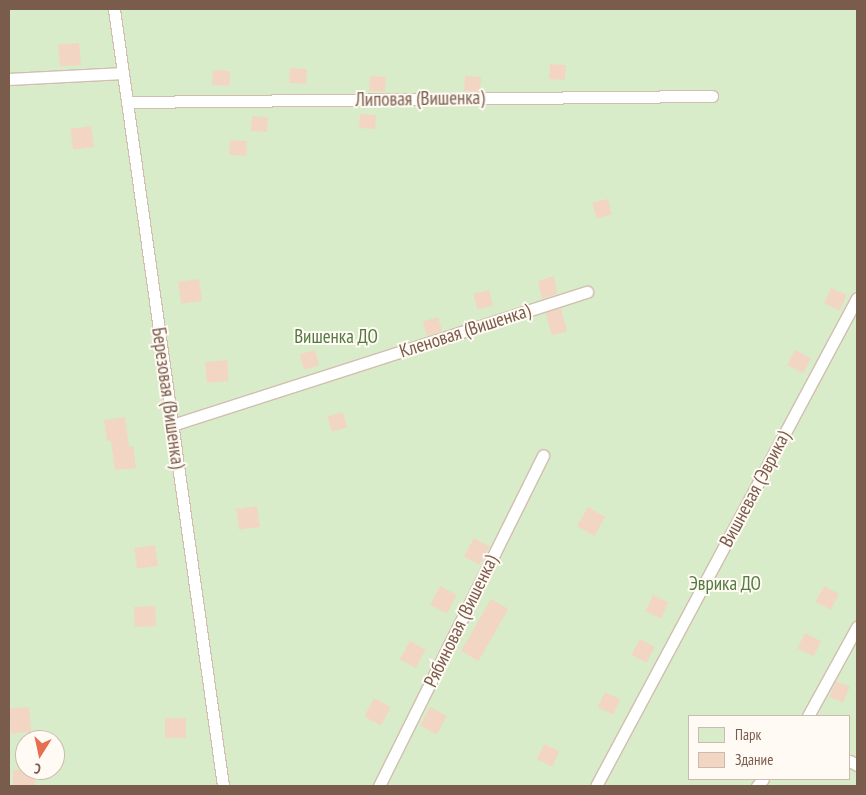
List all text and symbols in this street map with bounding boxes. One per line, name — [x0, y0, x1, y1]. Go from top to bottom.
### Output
street label: Липовая (Вишенка) — [355, 86, 485, 112]
street label: Кленовая (Вишенка) — [397, 299, 533, 363]
street label: Березовая (Вишенка) — [147, 326, 189, 470]
park label: Вишенка ДО — [294, 326, 378, 348]
street label: Вишневая (Эврика) — [715, 427, 795, 551]
street label: Рябиновая (Вишенка) — [419, 551, 503, 691]
park label: Эврика ДО — [689, 573, 761, 595]
legend — [688, 715, 851, 780]
text: Парк — [735, 725, 761, 744]
north arrow — [15, 730, 65, 780]
text: Здание — [735, 750, 773, 769]
text: С — [33, 759, 42, 778]

